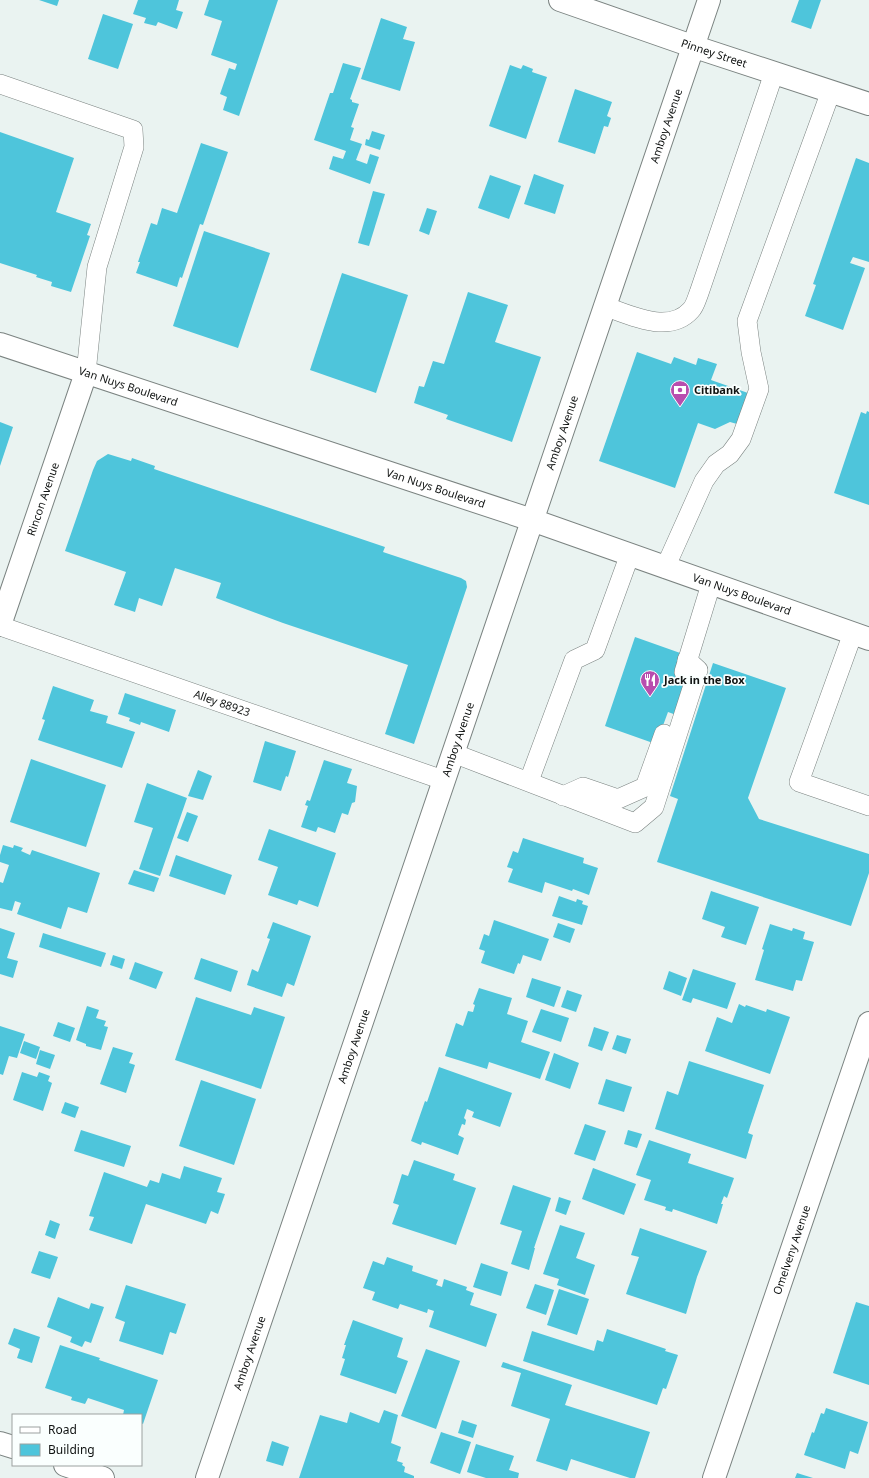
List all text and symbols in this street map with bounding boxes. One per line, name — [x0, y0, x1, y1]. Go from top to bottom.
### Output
street label: Pinney Street — [679, 35, 749, 71]
street label: Amboy Avenue — [646, 86, 685, 165]
street label: Van Nuys Boulevard — [77, 363, 180, 409]
bank icon: Citibank — [669, 379, 691, 407]
place label: Citibank — [694, 382, 740, 397]
street label: Amboy Avenue — [542, 393, 581, 472]
street label: Rincon Avenue — [23, 460, 62, 538]
street label: Van Nuys Boulevard — [384, 464, 487, 511]
street label: Van Nuys Boulevard — [691, 569, 793, 618]
restaurant icon: Jack in the Box — [639, 669, 661, 697]
place label: Jack in the Box — [663, 672, 745, 687]
street label: Alley 88923 — [192, 686, 252, 719]
street label: Amboy Avenue — [438, 700, 477, 778]
street label: Amboy Avenue — [334, 1007, 373, 1085]
street label: Omelveny Avenue — [769, 1203, 813, 1297]
street label: Amboy Avenue — [229, 1314, 269, 1392]
legend — [12, 1414, 142, 1466]
text: Road — [48, 1421, 77, 1438]
text: Building — [48, 1441, 95, 1458]

